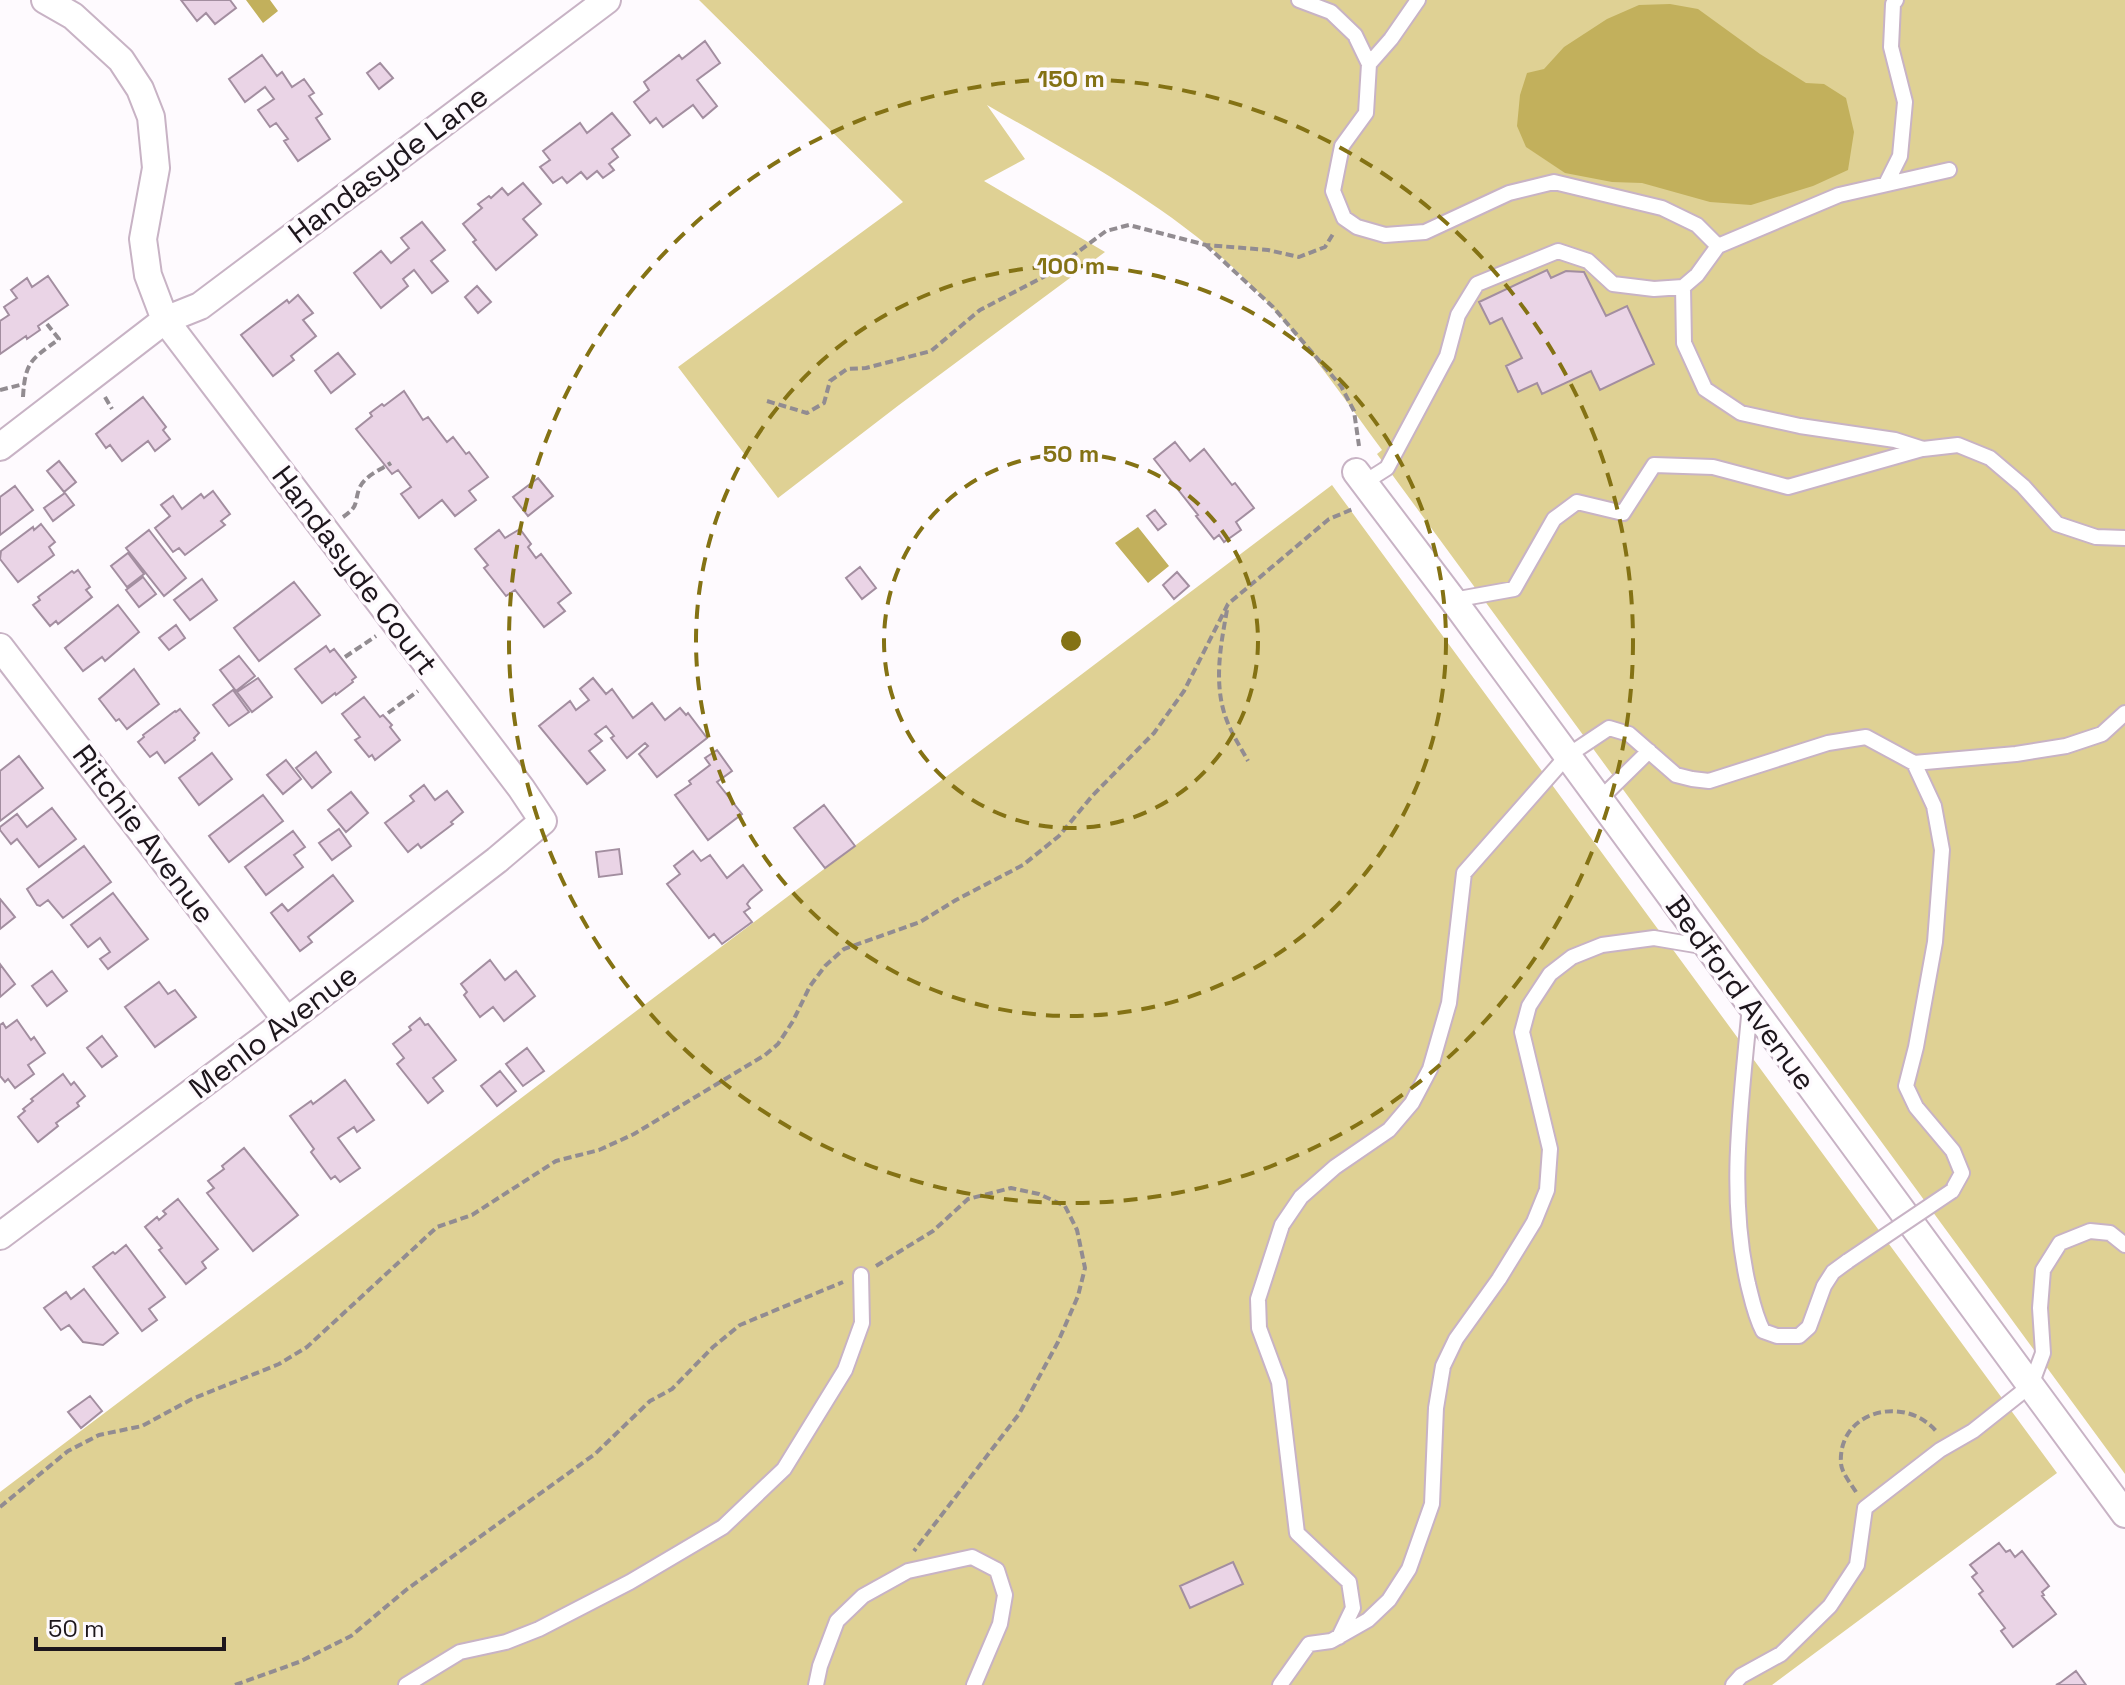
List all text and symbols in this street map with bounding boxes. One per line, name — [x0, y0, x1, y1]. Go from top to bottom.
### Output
text: 150 m — [1037, 63, 1105, 94]
street label: Handasyde Lane — [280, 76, 496, 252]
text: 100 m — [1037, 250, 1105, 281]
text: 50 m — [1043, 438, 1099, 469]
street label: Handasyde Court — [264, 458, 446, 682]
centre of rings — [1057, 627, 1085, 655]
street label: Ritchie Avenue — [64, 737, 224, 931]
street label: Bedford Avenue — [1657, 888, 1825, 1098]
street label: Menlo Avenue — [181, 955, 365, 1107]
scale bar — [36, 1601, 224, 1651]
text: 50 m — [48, 1613, 105, 1644]

